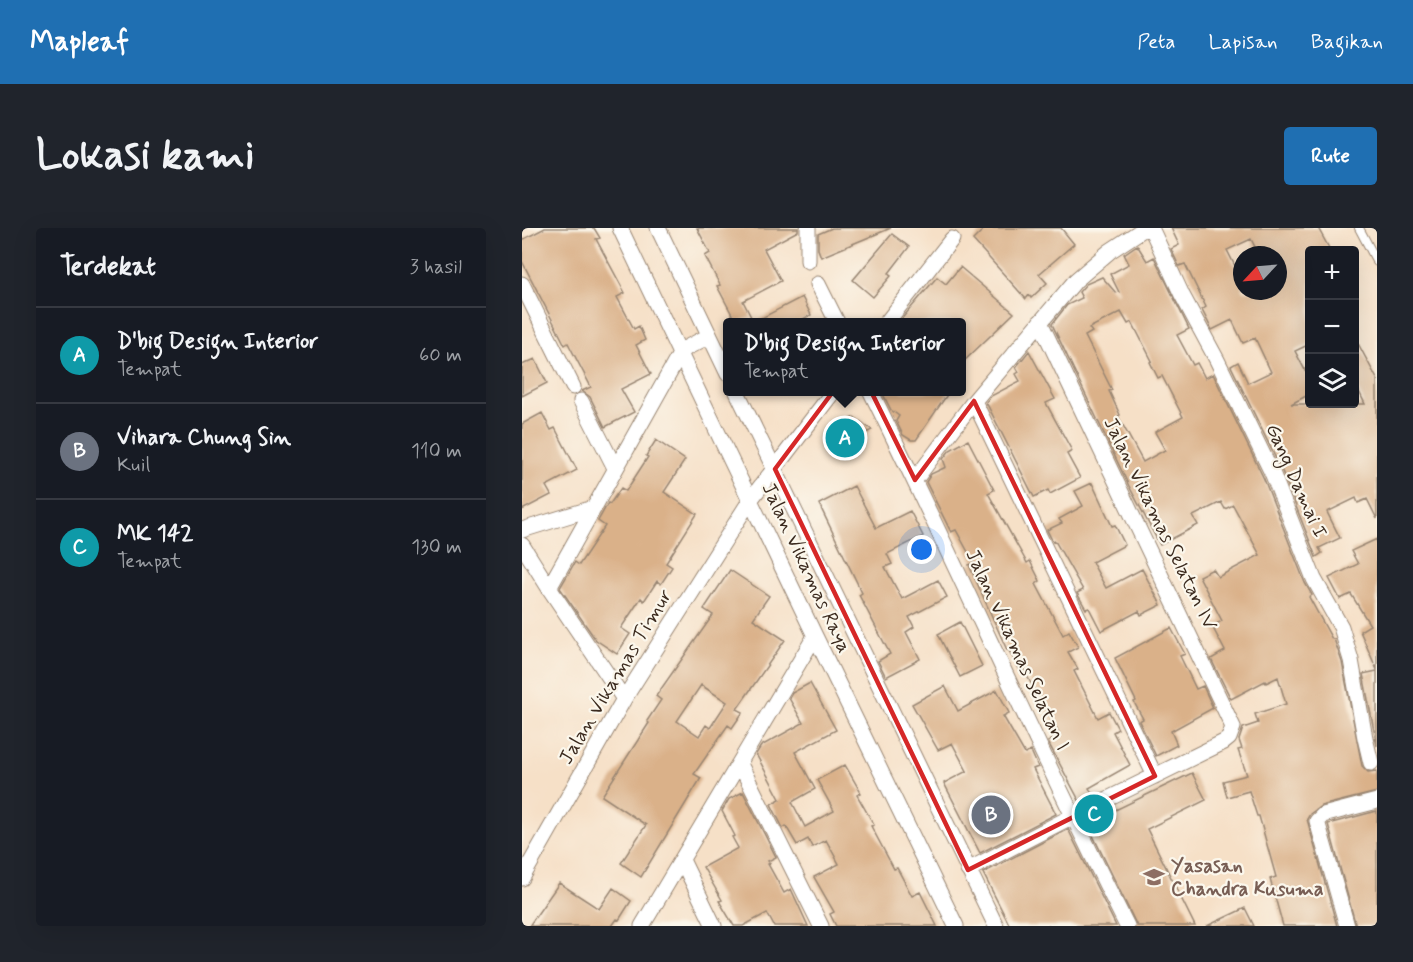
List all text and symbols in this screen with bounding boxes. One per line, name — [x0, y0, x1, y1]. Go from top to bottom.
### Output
text: Mapleaf — [30, 24, 129, 61]
text: Peta — [1137, 28, 1176, 56]
text: Lapisan — [1209, 28, 1278, 56]
text: Bagikan — [1311, 28, 1383, 56]
button: Rute — [1284, 127, 1377, 185]
text: Lokasi kami — [36, 129, 255, 184]
north arrow — [1233, 246, 1287, 300]
map controls — [1305, 246, 1359, 408]
button: + — [1305, 246, 1359, 300]
text: Terdekat — [60, 250, 156, 284]
text: 3 hasil — [410, 254, 462, 281]
button: − — [1305, 300, 1359, 354]
popup — [723, 318, 966, 396]
text: D'big Design Interior — [117, 328, 319, 356]
text: D'big Design Interior — [744, 330, 945, 358]
text: A — [73, 342, 86, 369]
text: 60 m — [419, 342, 462, 369]
button: layers — [1305, 354, 1359, 408]
text: Tempat — [117, 356, 182, 383]
text: Tempat — [744, 358, 808, 385]
street label: Jalan Vikamas Selatan IV — [1097, 413, 1223, 635]
pin: A — [826, 416, 864, 460]
street label: Gang Damai I — [1258, 420, 1333, 543]
text: Vihara Chung Sin — [117, 424, 291, 452]
text: B — [73, 438, 86, 465]
text: 110 m — [411, 438, 462, 465]
text: Kuil — [117, 452, 150, 479]
street label: Jalan Vikamas Raya — [755, 478, 857, 658]
text: MK 142 — [117, 520, 193, 548]
text: C — [72, 534, 87, 561]
text: 130 m — [411, 534, 462, 561]
your location — [907, 535, 936, 564]
street label: Jalan Vikamas Selatan I — [958, 545, 1076, 755]
text: Tempat — [117, 548, 182, 575]
street label: Jalan Vikamas Timur — [553, 584, 679, 770]
pin: B — [972, 792, 1010, 838]
pin: C — [1074, 792, 1114, 836]
place label: Yasasan Chandra Kusuma — [1171, 853, 1324, 903]
school or university icon: Yasasan Chandra Kusuma — [1142, 865, 1166, 889]

